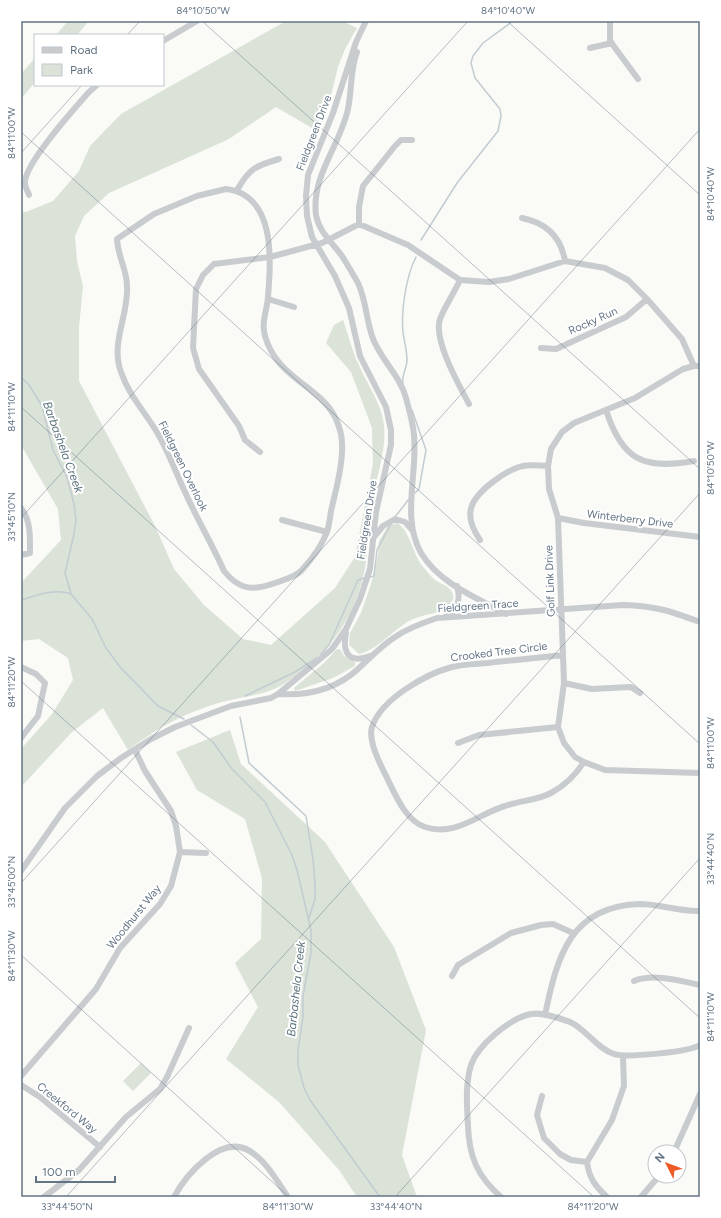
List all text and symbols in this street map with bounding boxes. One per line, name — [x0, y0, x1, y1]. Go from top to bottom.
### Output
text: 84°10'50"W — [176, 4, 230, 17]
text: 84°10'40"W — [481, 4, 535, 17]
legend — [34, 34, 164, 86]
text: Road — [70, 43, 98, 57]
text: Park — [70, 63, 93, 77]
street label: Fieldgreen Drive — [294, 93, 334, 173]
text: 84°11'00"W — [5, 107, 18, 159]
text: 84°10'40"W — [704, 167, 717, 221]
street label: Rocky Run — [567, 304, 619, 338]
text: 84°11'10"W — [5, 382, 18, 432]
water label: Barbashela Creek — [40, 400, 86, 496]
street label: Fieldgreen Overlook — [155, 419, 211, 514]
text: 84°10'50"W — [704, 441, 717, 495]
street label: Fieldgreen Drive — [354, 480, 380, 560]
text: 33°45'10"N — [5, 492, 18, 542]
street label: Winterberry Drive — [586, 507, 674, 531]
street label: Golf Link Drive — [542, 545, 558, 617]
street label: Fieldgreen Trace — [437, 597, 519, 615]
street label: Crooked Tree Circle — [450, 640, 548, 664]
text: 84°11'20"W — [5, 656, 18, 708]
text: 84°11'00"W — [704, 717, 717, 769]
text: 33°44'40"N — [704, 833, 717, 885]
text: 33°45'00"N — [5, 856, 18, 908]
street label: Woodhurst Way — [104, 882, 164, 952]
text: 84°11'30"W — [5, 930, 18, 981]
water label: Barbashela Creek — [284, 939, 308, 1037]
text: 84°11'10"W — [704, 992, 717, 1042]
street label: Creekford Way — [34, 1080, 100, 1136]
north arrow — [647, 1144, 687, 1184]
text: N — [652, 1150, 668, 1165]
scale bar — [36, 1158, 115, 1184]
text: 100 m — [42, 1165, 76, 1179]
text: 33°44'50"N — [41, 1200, 93, 1213]
text: 84°11'30"W — [263, 1200, 314, 1213]
text: 33°44'40"N — [370, 1200, 422, 1213]
text: 84°11'20"W — [567, 1200, 619, 1213]

